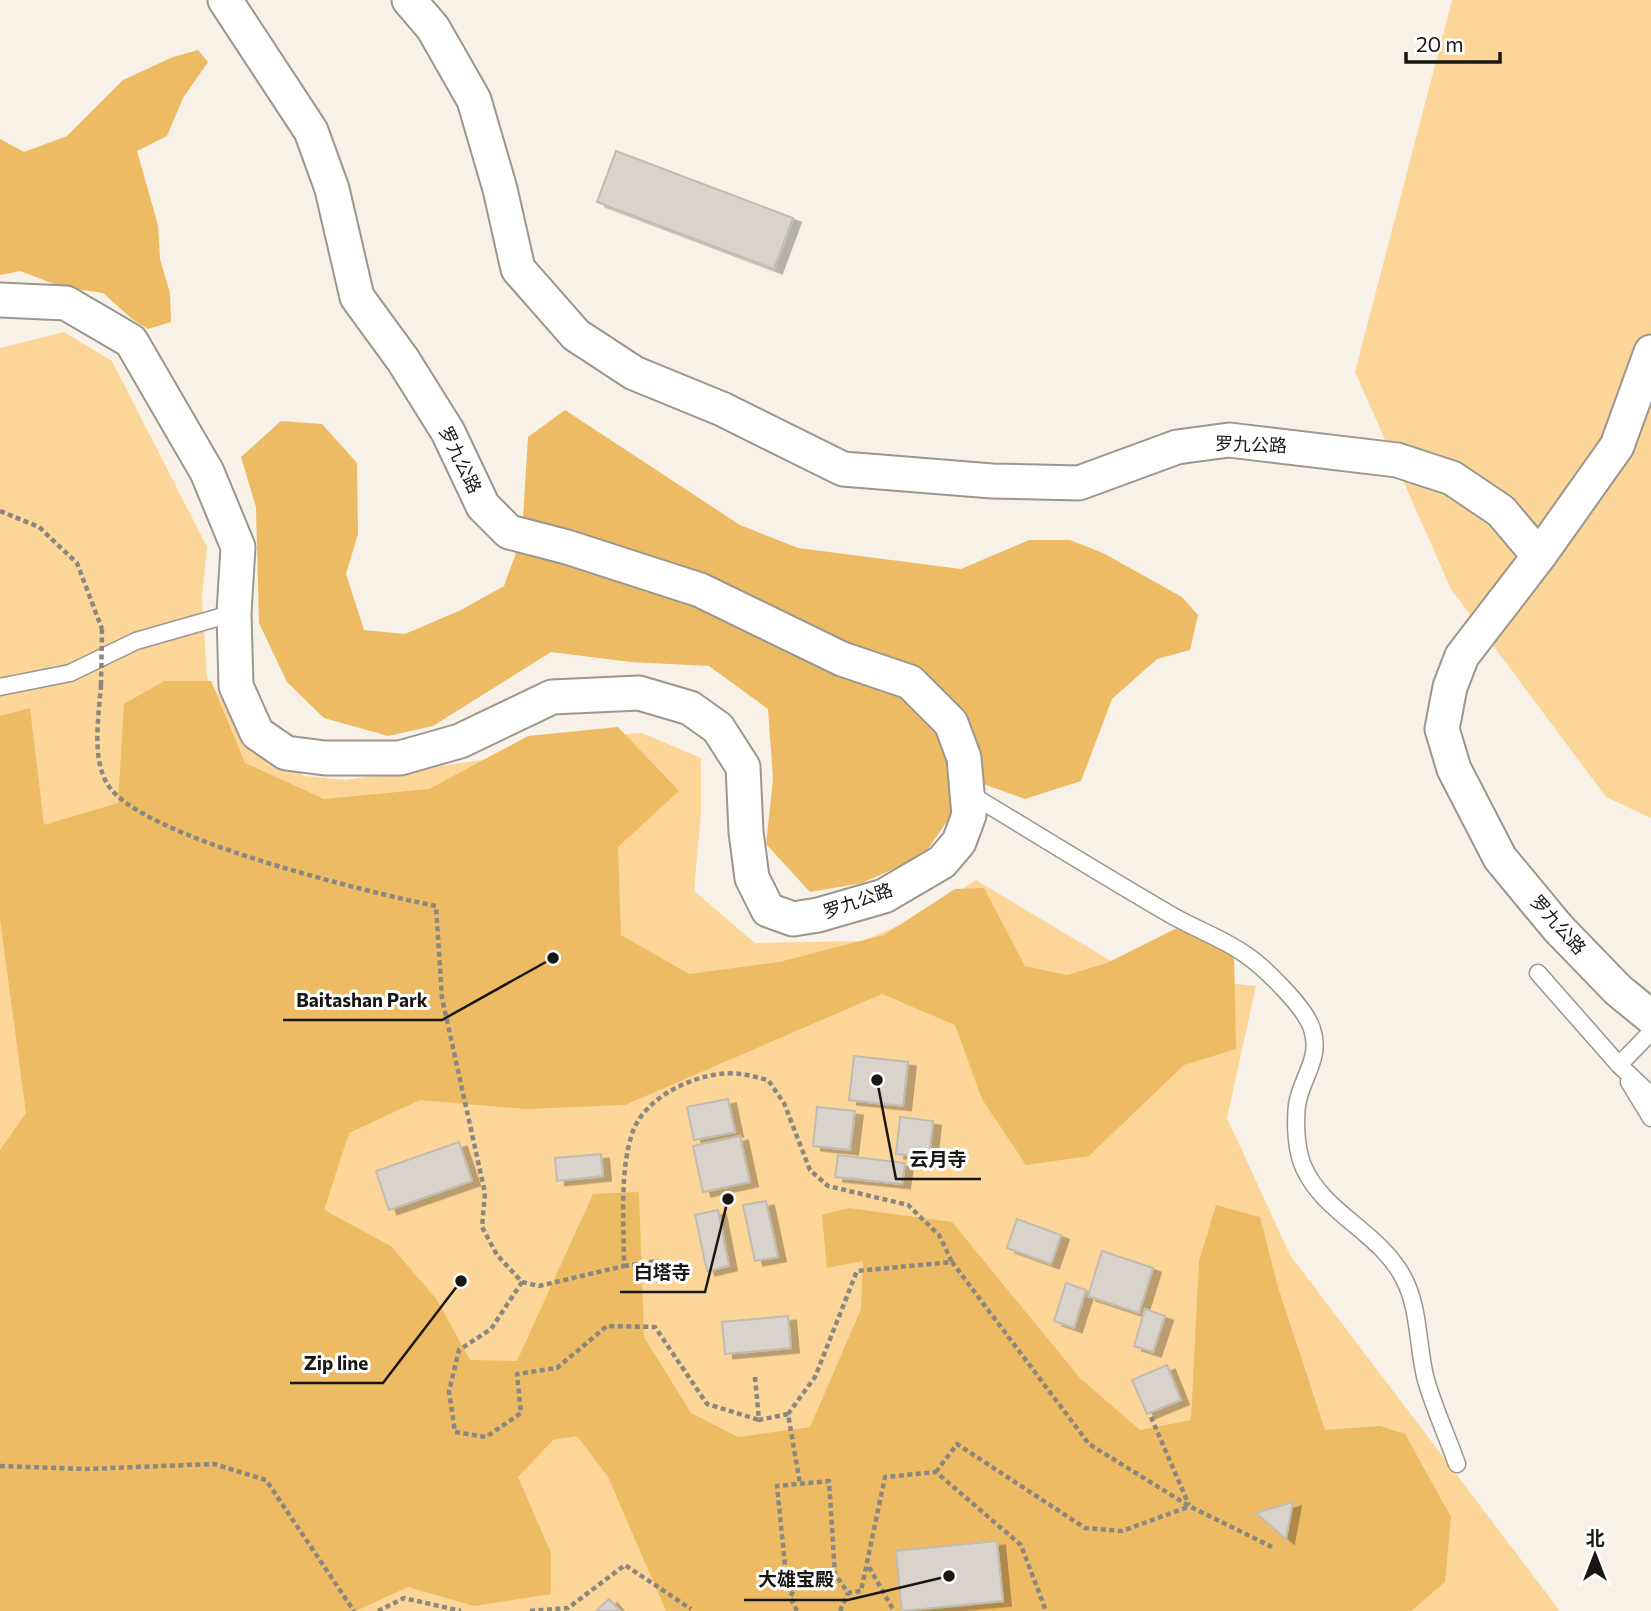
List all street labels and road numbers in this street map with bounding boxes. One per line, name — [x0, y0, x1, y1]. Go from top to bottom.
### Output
street label: 罗九公路 — [435, 422, 487, 497]
street label: 罗九公路 — [1215, 432, 1287, 456]
street label: 罗九公路 — [820, 878, 895, 922]
street label: 罗九公路 — [1526, 890, 1591, 958]

